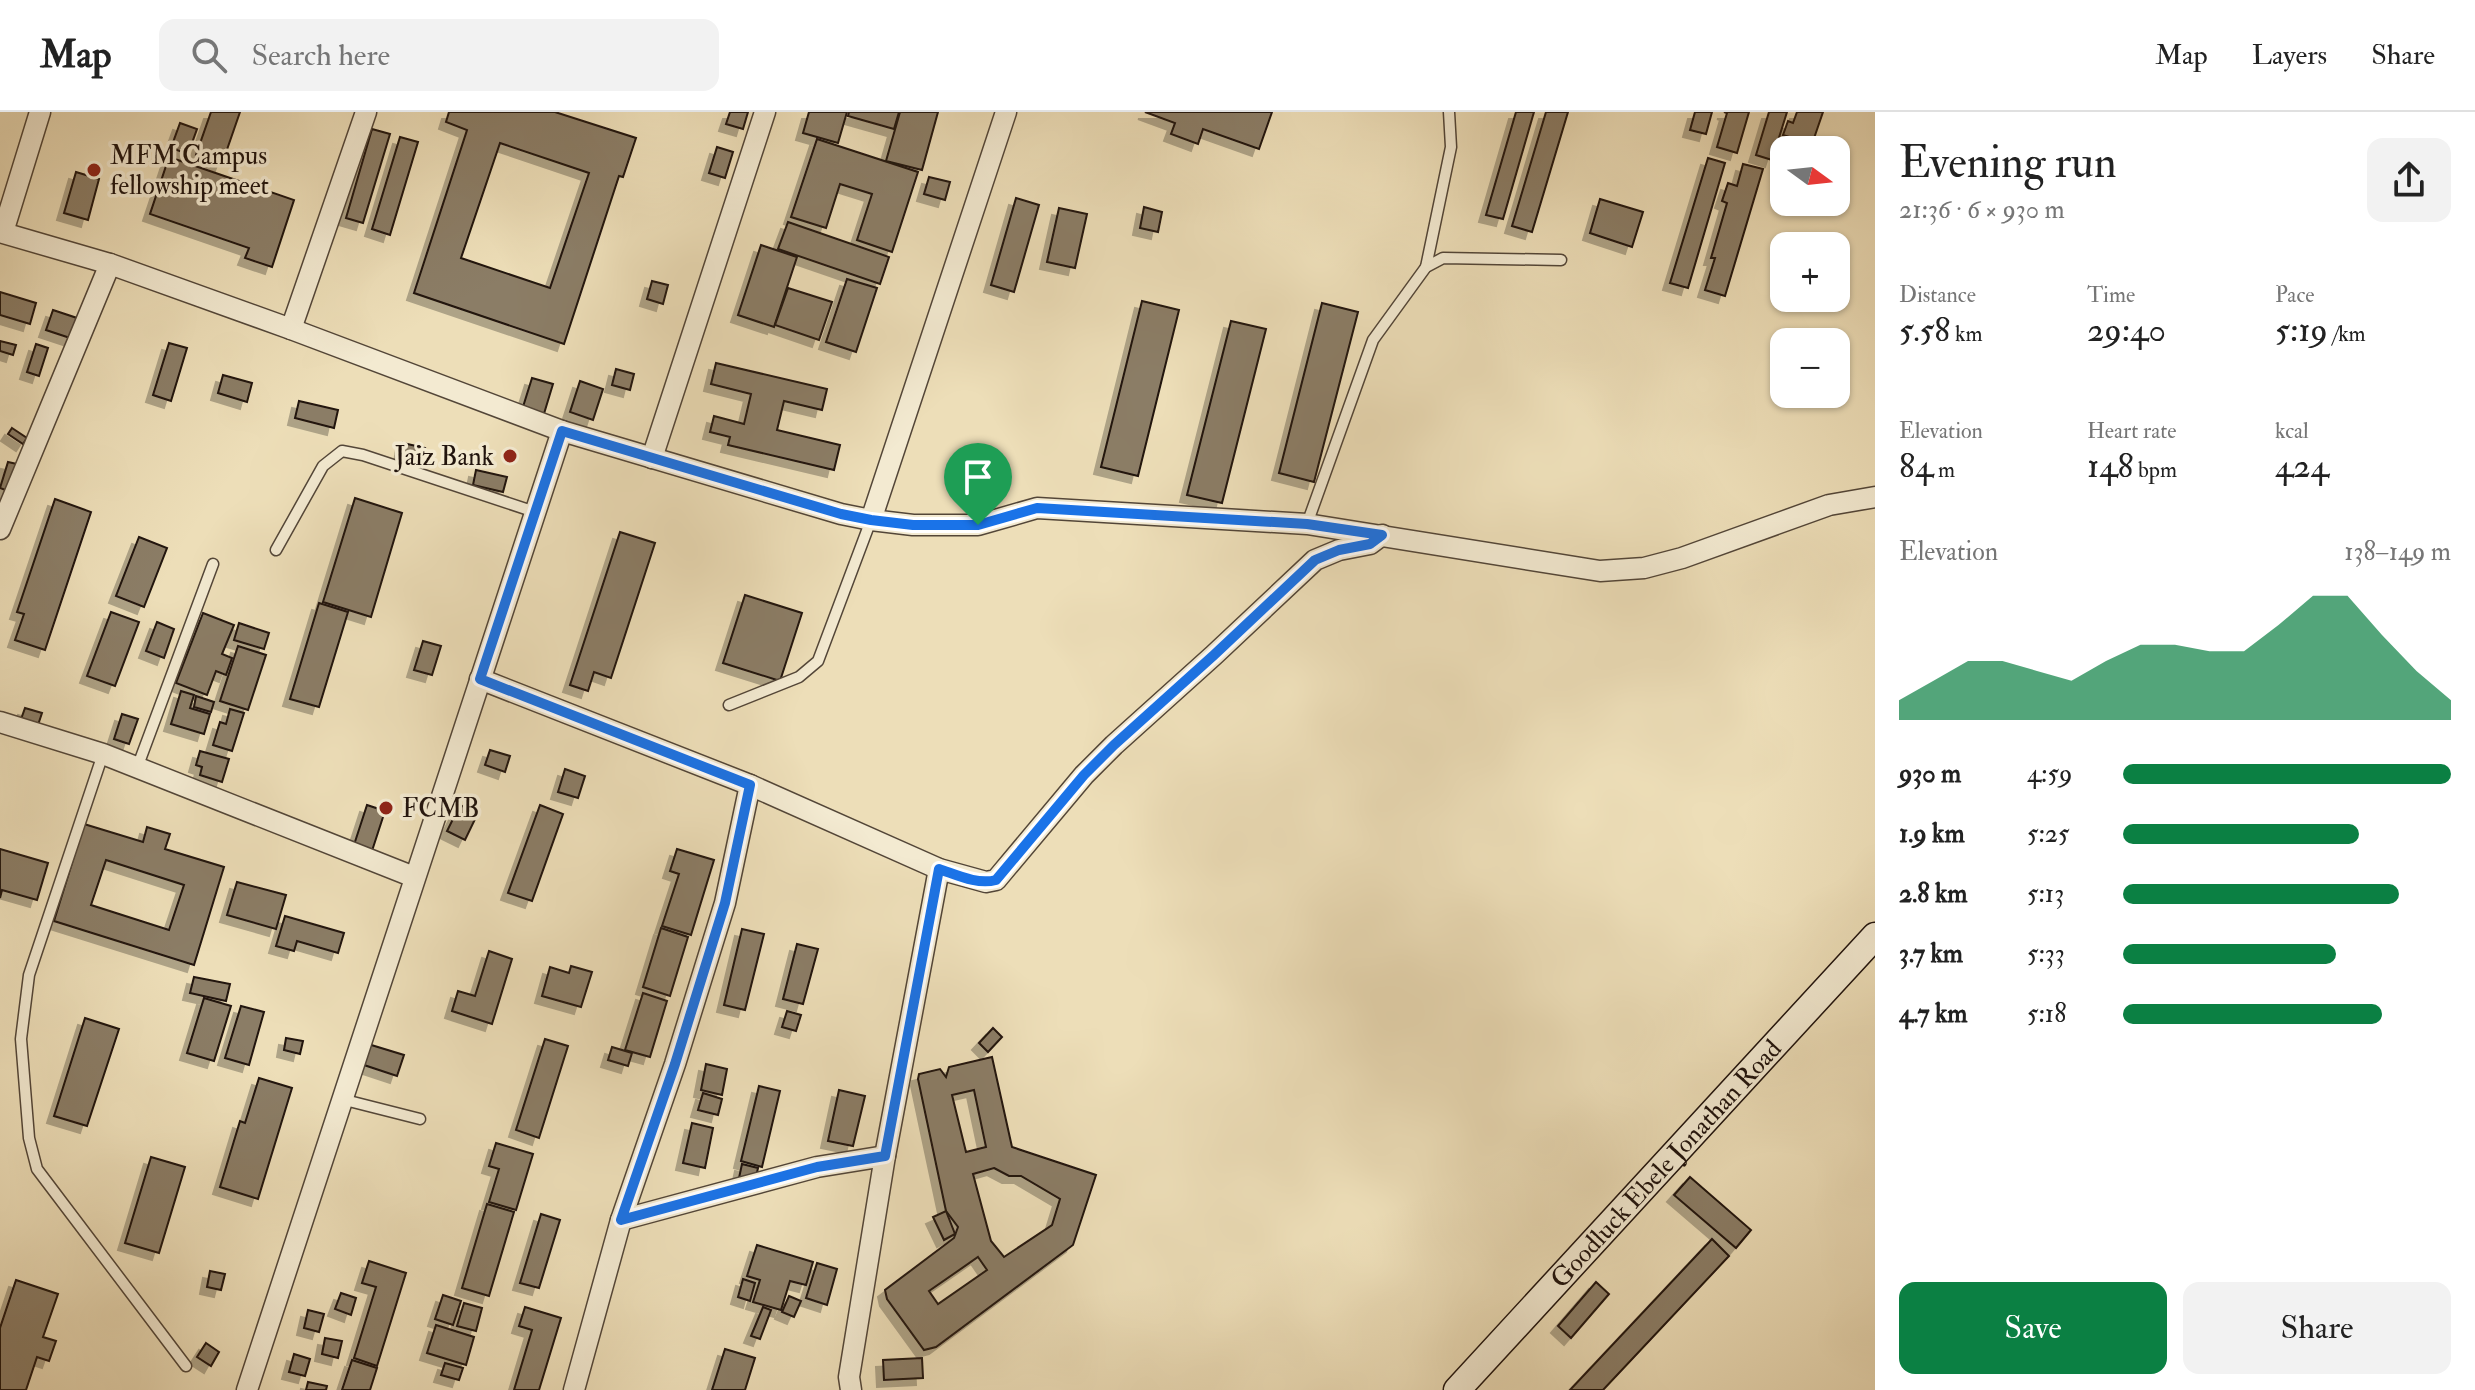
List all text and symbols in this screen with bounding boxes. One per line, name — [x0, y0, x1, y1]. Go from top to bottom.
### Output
search box — [159, 19, 719, 91]
text: Map — [40, 31, 111, 79]
icon: search — [187, 33, 231, 77]
text: Search here — [251, 37, 390, 74]
text: Map — [2155, 38, 2208, 73]
text: Layers — [2252, 38, 2327, 73]
text: Share — [2371, 38, 2435, 73]
north arrow — [1770, 136, 1850, 216]
map controls — [1770, 136, 1850, 408]
text: Evening run — [1899, 136, 2117, 191]
button: share — [2367, 138, 2451, 222]
place label: MFM Campus fellowship meet — [110, 140, 269, 203]
marker: MFM Campus fellowship meet — [85, 161, 103, 179]
text: 21:36 · 6 × 930 m — [1899, 194, 2065, 226]
button: + — [1770, 232, 1850, 312]
text: Distance — [1899, 281, 1976, 309]
text: Time — [2087, 281, 2135, 309]
text: Pace — [2275, 281, 2314, 309]
text: 5.58 — [1899, 309, 1950, 352]
text: 29:40 — [2087, 309, 2166, 352]
text: 5:19 — [2275, 309, 2328, 352]
text: km — [1950, 320, 1983, 348]
text: /km — [2328, 320, 2366, 348]
button: − — [1770, 328, 1850, 408]
text: Elevation — [1899, 417, 1983, 445]
text: Heart rate — [2087, 417, 2177, 445]
text: kcal — [2275, 417, 2309, 445]
place label: Jaiz Bank — [394, 441, 495, 473]
pin — [944, 443, 1012, 525]
text: 84 — [1899, 445, 1933, 488]
text: 148 — [2087, 445, 2133, 488]
text: 424 — [2275, 445, 2329, 488]
marker: Jaiz Bank — [501, 447, 519, 465]
icon: arrive — [956, 455, 1000, 499]
text: m — [1933, 456, 1955, 484]
text: bpm — [2133, 456, 2177, 484]
text: Elevation — [1899, 536, 1998, 568]
text: 138–149 m — [2344, 536, 2451, 568]
text: 930 m — [1899, 758, 1961, 790]
text: 4:59 — [2027, 758, 2072, 790]
place label: FCMB — [402, 793, 480, 825]
marker: FCMB — [377, 799, 395, 817]
text: 1.9 km — [1899, 818, 1965, 850]
text: 5:25 — [2027, 818, 2069, 850]
text: 2.8 km — [1899, 878, 1967, 910]
text: 5:13 — [2027, 878, 2064, 910]
text: 3.7 km — [1899, 938, 1963, 970]
text: 5:33 — [2027, 938, 2065, 970]
text: 4.7 km — [1899, 998, 1968, 1030]
text: 5:18 — [2027, 998, 2066, 1030]
street label: Goodluck Ebele Jonathan Road — [1544, 1033, 1789, 1295]
button: Save — [1899, 1282, 2167, 1374]
button: Share — [2183, 1282, 2451, 1374]

